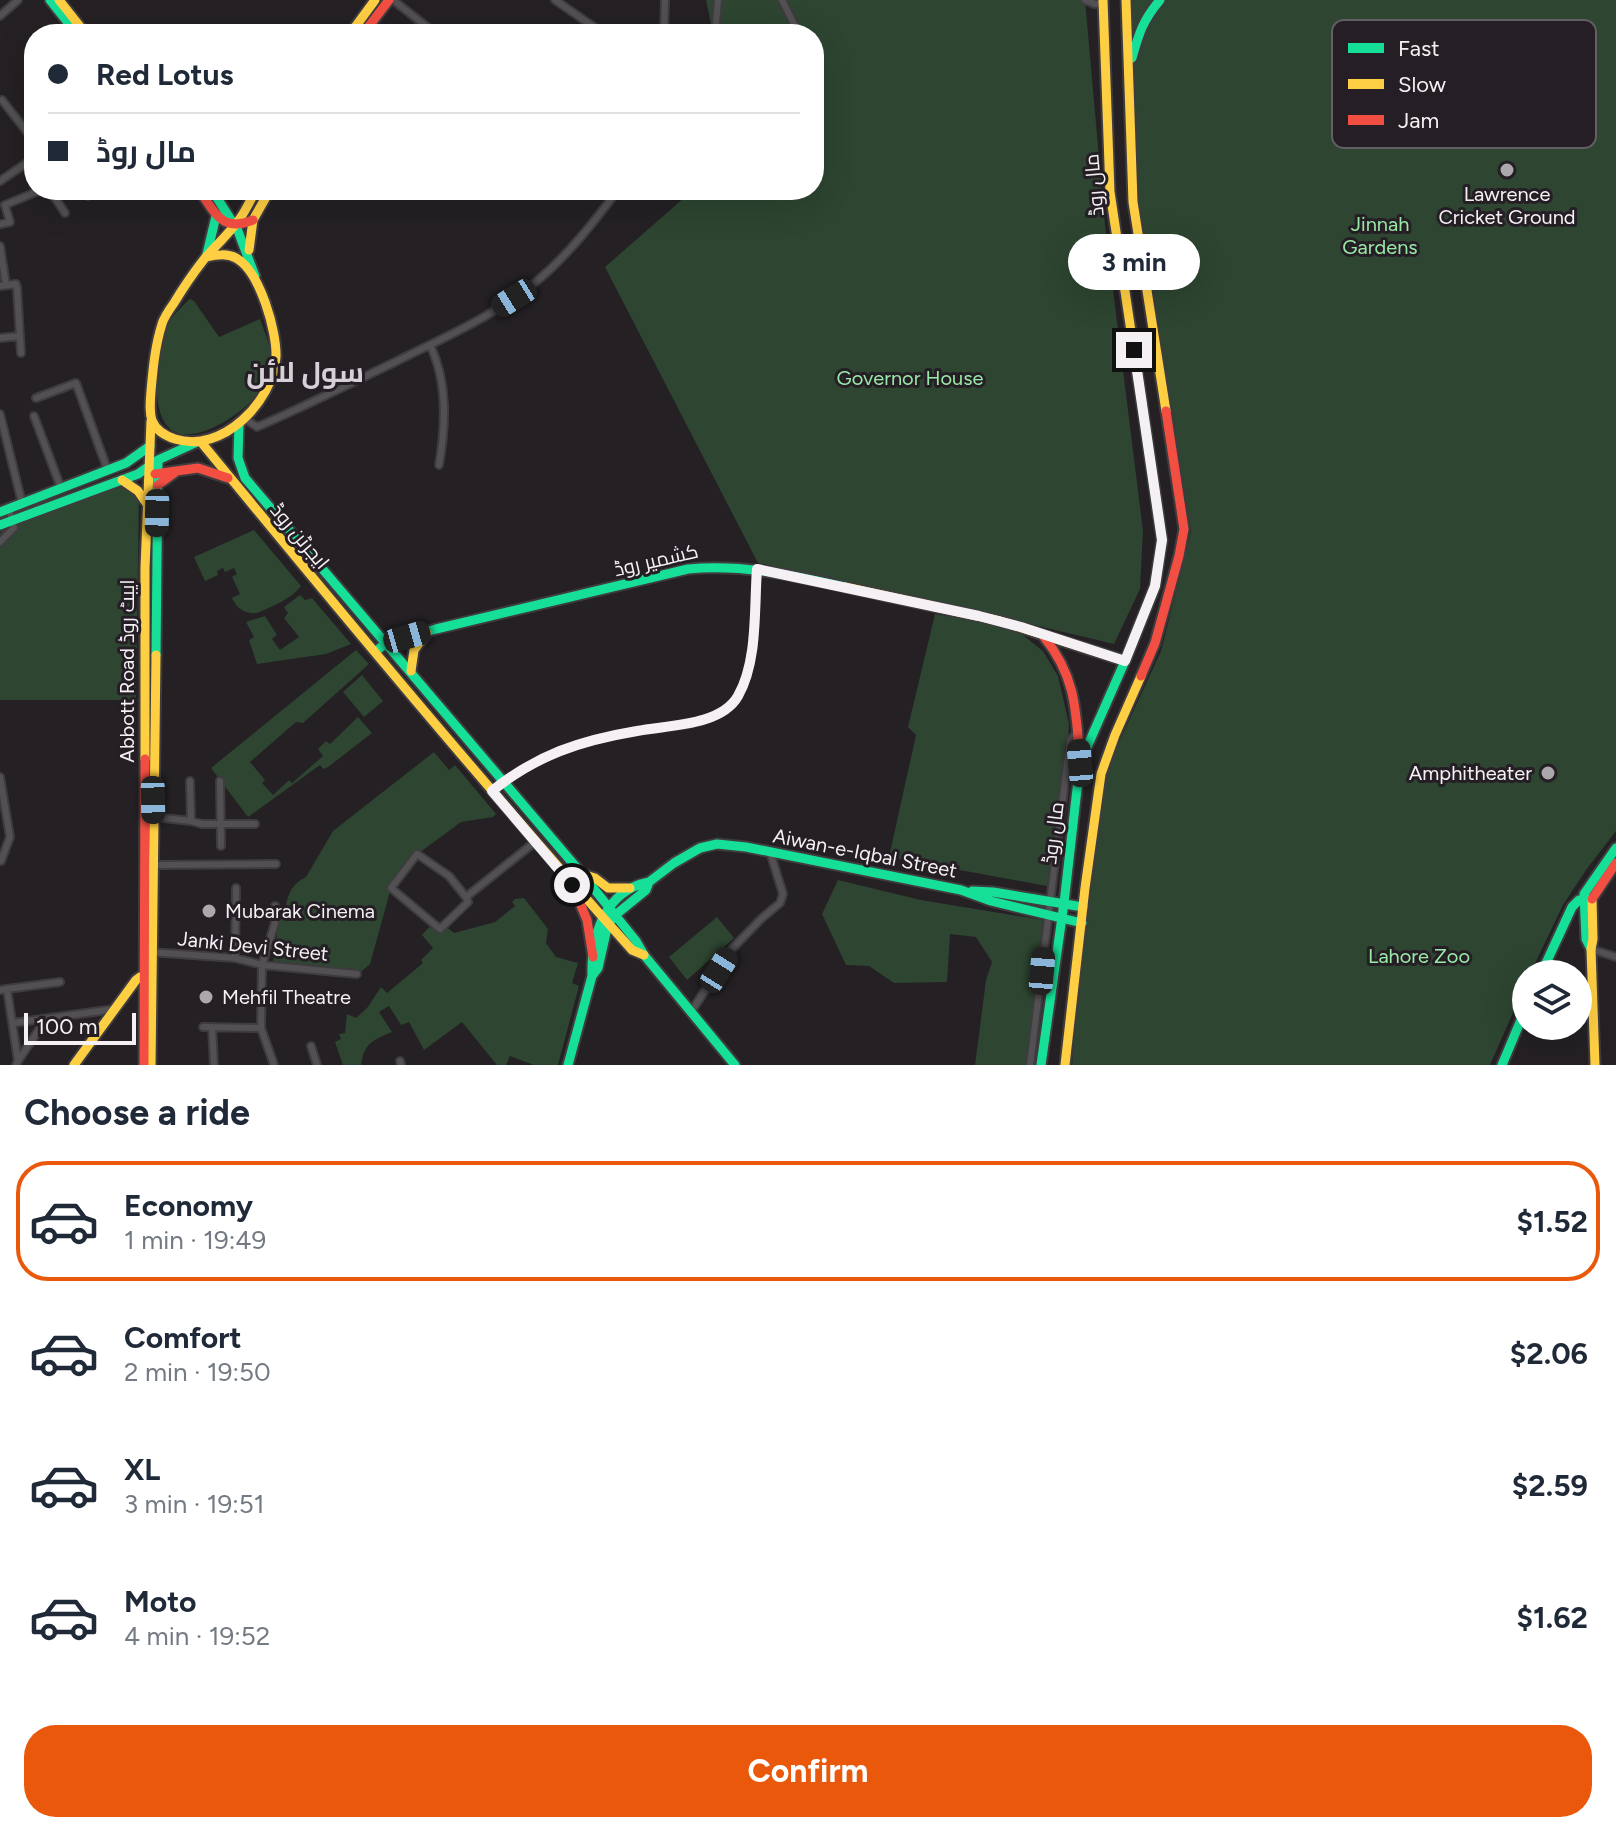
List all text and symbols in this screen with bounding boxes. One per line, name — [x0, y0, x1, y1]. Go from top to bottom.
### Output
legend — [1332, 20, 1596, 148]
text: Fast — [1398, 35, 1440, 62]
text: Red Lotus — [96, 56, 234, 93]
text: Slow — [1398, 71, 1447, 98]
text: Jam — [1398, 107, 1439, 134]
text: مال روڈ — [96, 133, 196, 170]
street label: مال روڈ — [1079, 153, 1110, 217]
marker: Lawrence Cricket Ground — [1498, 161, 1516, 179]
place label: Lawrence Cricket Ground — [1438, 182, 1576, 229]
park label: Jinnah Gardens — [1342, 212, 1418, 259]
callout: 3 min — [1068, 234, 1200, 290]
text: 3 min — [1102, 246, 1166, 278]
car — [487, 275, 541, 321]
route end — [1116, 332, 1152, 368]
district label: سول لائن — [246, 355, 364, 389]
park label: Governor House — [837, 366, 984, 390]
car — [145, 489, 169, 537]
street label: ایجرٹن روڈ — [265, 498, 335, 575]
street label: کشمیر روڈ — [611, 539, 701, 581]
street label: Abbott Road ایبٹ روڈ — [115, 579, 139, 763]
car — [381, 619, 433, 655]
car — [1066, 738, 1094, 788]
place label: Amphitheater — [1409, 761, 1532, 785]
marker: Amphitheater — [1539, 764, 1557, 782]
car — [141, 776, 165, 824]
street label: مال روڈ — [1037, 800, 1070, 866]
street label: Aiwan-e-Iqbal Street — [771, 823, 959, 883]
route start — [554, 867, 590, 903]
place label: Mubarak Cinema — [225, 899, 375, 923]
marker: Mubarak Cinema — [200, 902, 218, 920]
street label: Janki Devi Street — [176, 926, 330, 966]
car — [696, 943, 742, 997]
park label: Lahore Zoo — [1368, 944, 1470, 968]
car — [1028, 946, 1056, 996]
map controls — [1512, 960, 1592, 1040]
button: layers — [1512, 960, 1592, 1040]
place label: Mehfil Theatre — [222, 985, 351, 1009]
marker: Mehfil Theatre — [197, 988, 215, 1006]
scale bar — [24, 1009, 136, 1045]
text: 100 m — [36, 1013, 97, 1040]
text: Choose a ride — [24, 1091, 250, 1134]
icon: car — [28, 1185, 100, 1257]
text: Economy — [124, 1187, 253, 1224]
text: $1.52 — [1516, 1203, 1588, 1240]
text: 1 min · 19:49 — [124, 1224, 266, 1256]
icon: car — [28, 1317, 100, 1389]
text: Comfort — [124, 1319, 242, 1356]
text: $2.06 — [1510, 1335, 1588, 1372]
text: 2 min · 19:50 — [124, 1356, 271, 1388]
icon: car — [28, 1449, 100, 1521]
text: XL — [124, 1451, 160, 1488]
text: $2.59 — [1512, 1467, 1588, 1504]
text: 3 min · 19:51 — [124, 1488, 264, 1520]
icon: car — [28, 1581, 100, 1653]
text: Moto — [124, 1583, 196, 1620]
text: $1.62 — [1517, 1599, 1588, 1636]
text: 4 min · 19:52 — [124, 1620, 270, 1652]
button: Confirm — [24, 1725, 1592, 1817]

